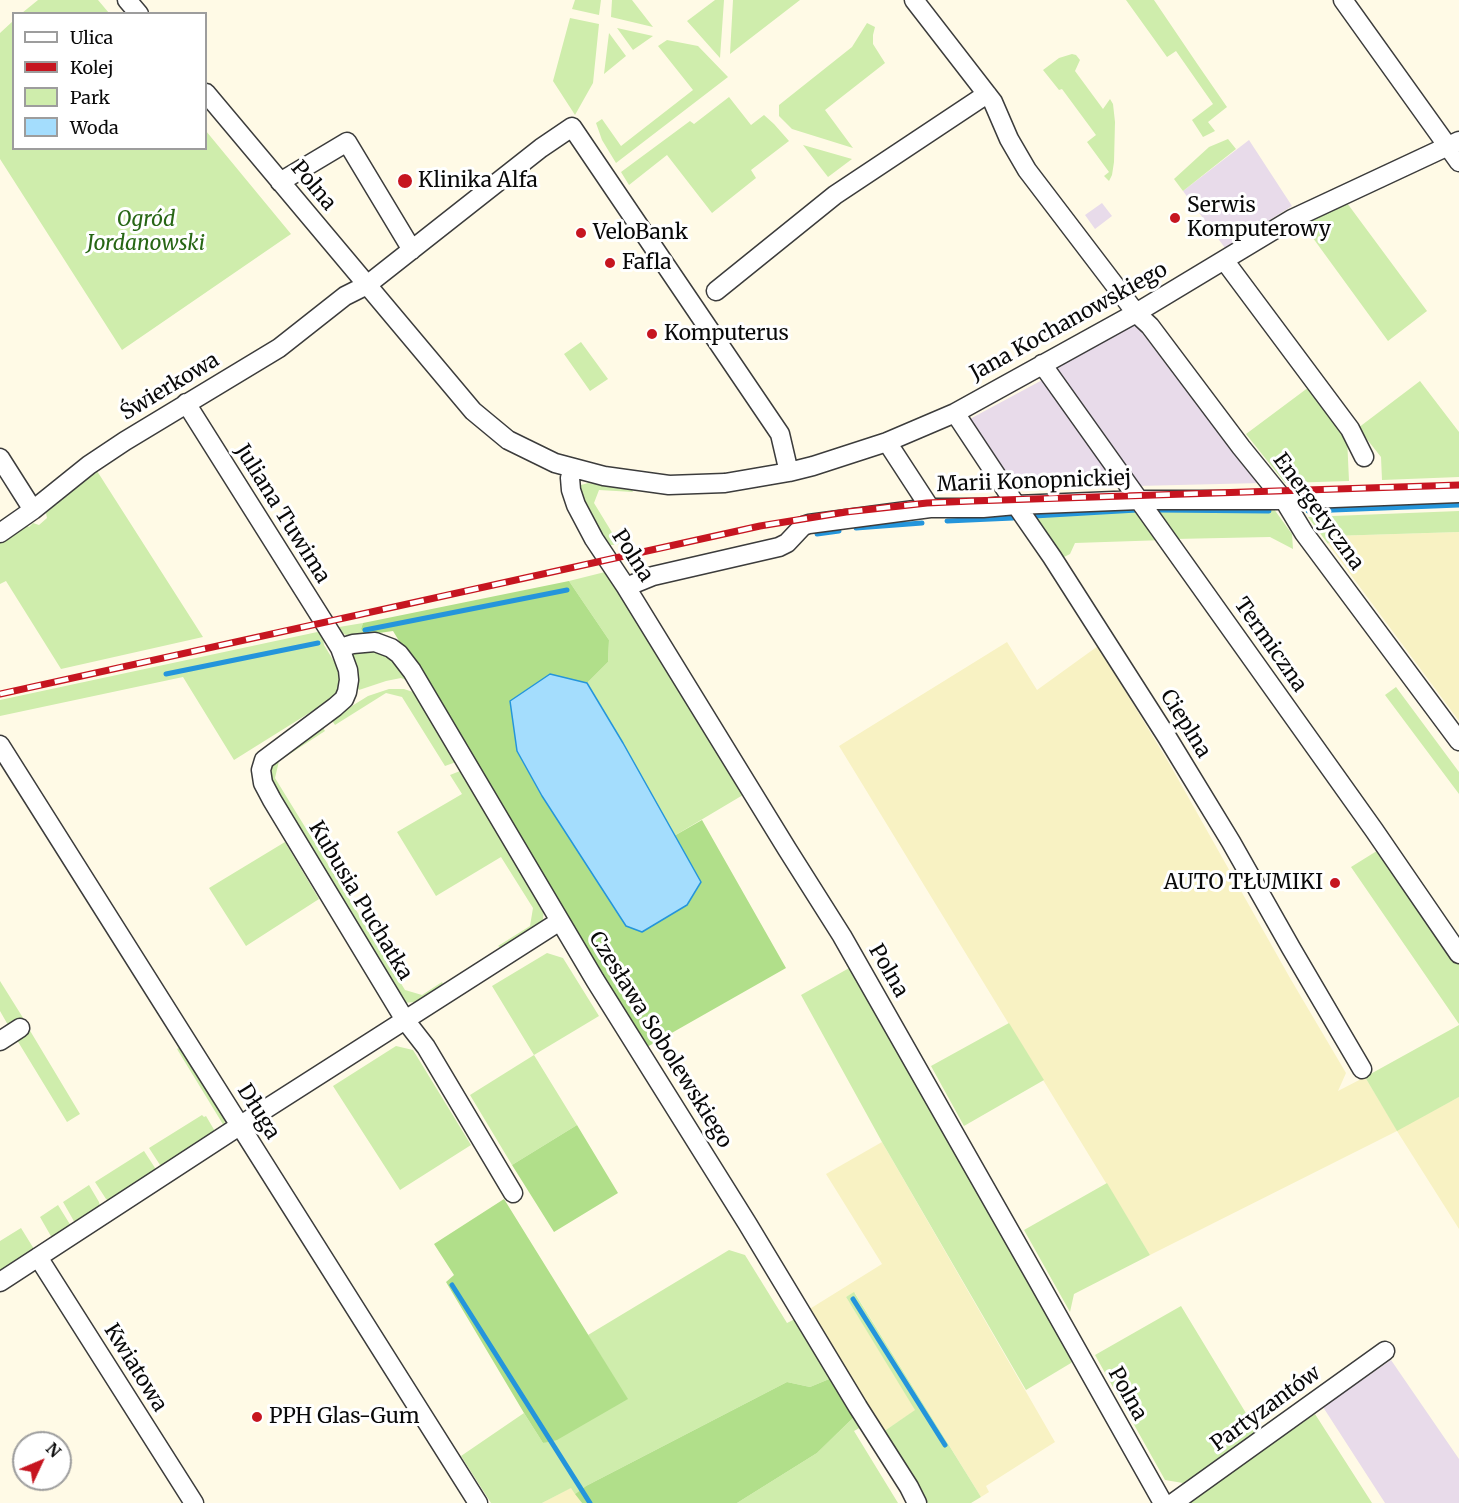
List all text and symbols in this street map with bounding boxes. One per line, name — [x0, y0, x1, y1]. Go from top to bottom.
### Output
legend — [12, 12, 207, 150]
text: Ulica — [70, 26, 113, 49]
text: Kolej — [70, 56, 114, 79]
text: Park — [70, 86, 110, 109]
text: Woda — [70, 116, 119, 139]
street label: Polna — [285, 156, 341, 216]
place label: Klinika Alfa — [418, 168, 538, 194]
marker: Klinika Alfa — [396, 172, 414, 190]
place label: Serwis Komputerowy — [1187, 193, 1331, 243]
park label: Ogród Jordanowski — [87, 207, 205, 257]
marker: Serwis Komputerowy — [1168, 211, 1182, 225]
place label: VeloBank — [593, 220, 688, 246]
marker: VeloBank — [574, 226, 588, 240]
place label: Fafla — [622, 250, 672, 276]
marker: Fafla — [603, 256, 617, 270]
street label: Jana Kochanowskiego — [966, 257, 1172, 387]
place label: Komputerus — [664, 321, 789, 347]
marker: Komputerus — [645, 327, 659, 341]
street label: Świerkowa — [116, 348, 224, 426]
street label: Juliana Tuwima — [229, 440, 335, 588]
street label: Energetyczna — [1267, 449, 1369, 575]
street label: Marii Konopnickiej — [936, 466, 1132, 498]
street label: Polna — [606, 525, 658, 587]
street label: Termiczna — [1228, 593, 1312, 697]
street label: Cieplna — [1154, 685, 1216, 763]
street label: Kubusia Puchatka — [303, 817, 417, 985]
place label: AUTO TŁUMIKI — [1164, 870, 1323, 896]
marker: AUTO TŁUMIKI — [1328, 876, 1342, 890]
street label: Czesława Sobolewskiego — [583, 927, 737, 1153]
street label: Polna — [863, 940, 913, 1002]
street label: Długa — [231, 1080, 285, 1144]
street label: Kwiatowa — [98, 1320, 172, 1416]
street label: Partyzantów — [1206, 1361, 1326, 1457]
street label: Polna — [1102, 1363, 1152, 1425]
place label: PPH Glas-Gum — [269, 1404, 420, 1430]
marker: PPH Glas-Gum — [250, 1410, 264, 1424]
north arrow — [12, 1431, 72, 1491]
text: N — [42, 1438, 65, 1461]

